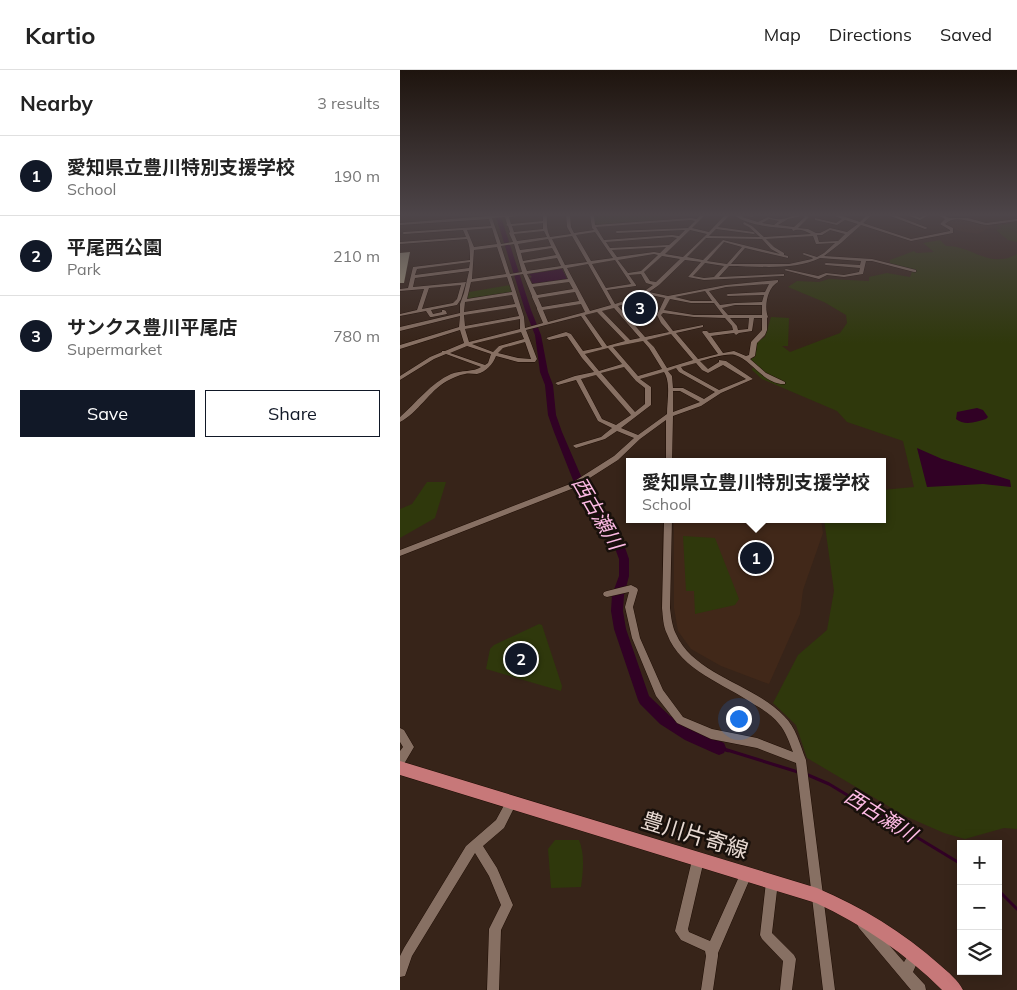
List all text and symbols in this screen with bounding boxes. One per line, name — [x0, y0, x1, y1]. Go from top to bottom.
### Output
text: Kartio — [25, 20, 96, 50]
text: Map — [764, 23, 801, 46]
text: Directions — [829, 23, 912, 46]
text: Saved — [940, 23, 992, 46]
text: Nearby — [20, 90, 93, 116]
text: 3 results — [317, 93, 380, 113]
text: 愛知県立豊川特別支援学校 — [67, 155, 295, 179]
text: 1 — [31, 166, 41, 186]
text: 190 m — [333, 166, 380, 186]
text: School — [67, 179, 116, 199]
text: 平尾西公園 — [67, 235, 162, 259]
text: 2 — [31, 246, 41, 266]
text: 210 m — [333, 246, 380, 266]
text: Park — [67, 259, 101, 279]
pin: 3 — [624, 289, 656, 327]
text: サンクス豊川平尾店 — [67, 315, 237, 339]
text: 3 — [31, 326, 41, 346]
text: 780 m — [333, 326, 380, 346]
text: Supermarket — [67, 339, 162, 359]
button: Save — [20, 390, 195, 437]
button: Share — [205, 390, 380, 437]
popup — [626, 458, 886, 523]
text: 愛知県立豊川特別支援学校 — [642, 470, 870, 494]
water label: 西古瀬川 — [567, 472, 630, 556]
text: School — [642, 494, 691, 514]
pin: 1 — [740, 539, 772, 577]
pin: 2 — [505, 640, 537, 678]
your location — [726, 706, 752, 732]
water label: 西古瀬川 — [840, 783, 923, 848]
street label: 豊川片寄線 — [638, 806, 752, 864]
map controls — [957, 840, 1002, 975]
button: + — [957, 840, 1002, 885]
button: − — [957, 885, 1002, 930]
button: layers — [957, 930, 1002, 975]

